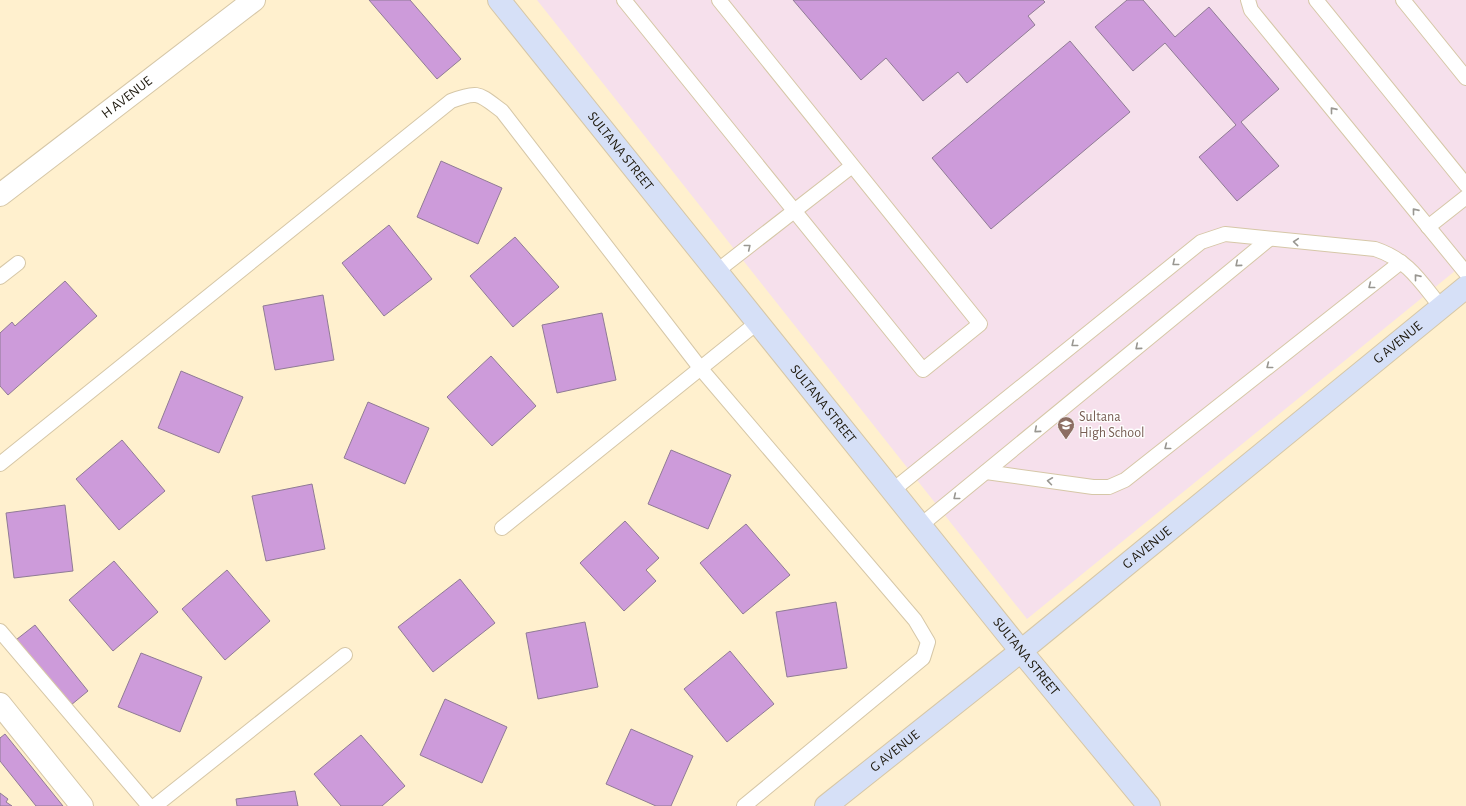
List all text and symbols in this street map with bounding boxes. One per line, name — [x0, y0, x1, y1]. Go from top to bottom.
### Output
street label: H AVENUE — [99, 74, 155, 121]
one-way arrow — [1330, 107, 1337, 114]
street label: SULTANA STREET — [585, 109, 656, 193]
one-way arrow — [1412, 208, 1419, 215]
one-way arrow — [1293, 238, 1299, 247]
one-way arrow — [743, 245, 750, 252]
one-way arrow — [1173, 258, 1180, 265]
one-way arrow — [1235, 260, 1243, 267]
one-way arrow — [1414, 274, 1421, 281]
one-way arrow — [1368, 281, 1375, 288]
street label: G AVENUE — [1371, 319, 1425, 367]
one-way arrow — [1071, 340, 1079, 347]
one-way arrow — [1135, 342, 1142, 349]
street label: SULTANA STREET — [788, 362, 859, 446]
one-way arrow — [1266, 362, 1273, 369]
place label: Sultana High School — [1079, 410, 1145, 440]
school or university icon: Sultana High School — [1056, 415, 1076, 440]
one-way arrow — [1035, 425, 1042, 432]
one-way arrow — [1164, 442, 1171, 449]
one-way arrow — [1047, 477, 1053, 486]
one-way arrow — [953, 493, 960, 500]
street label: G AVENUE — [1120, 524, 1174, 572]
street label: SULTANA STREET — [990, 615, 1062, 698]
street label: G AVENUE — [868, 727, 922, 775]

